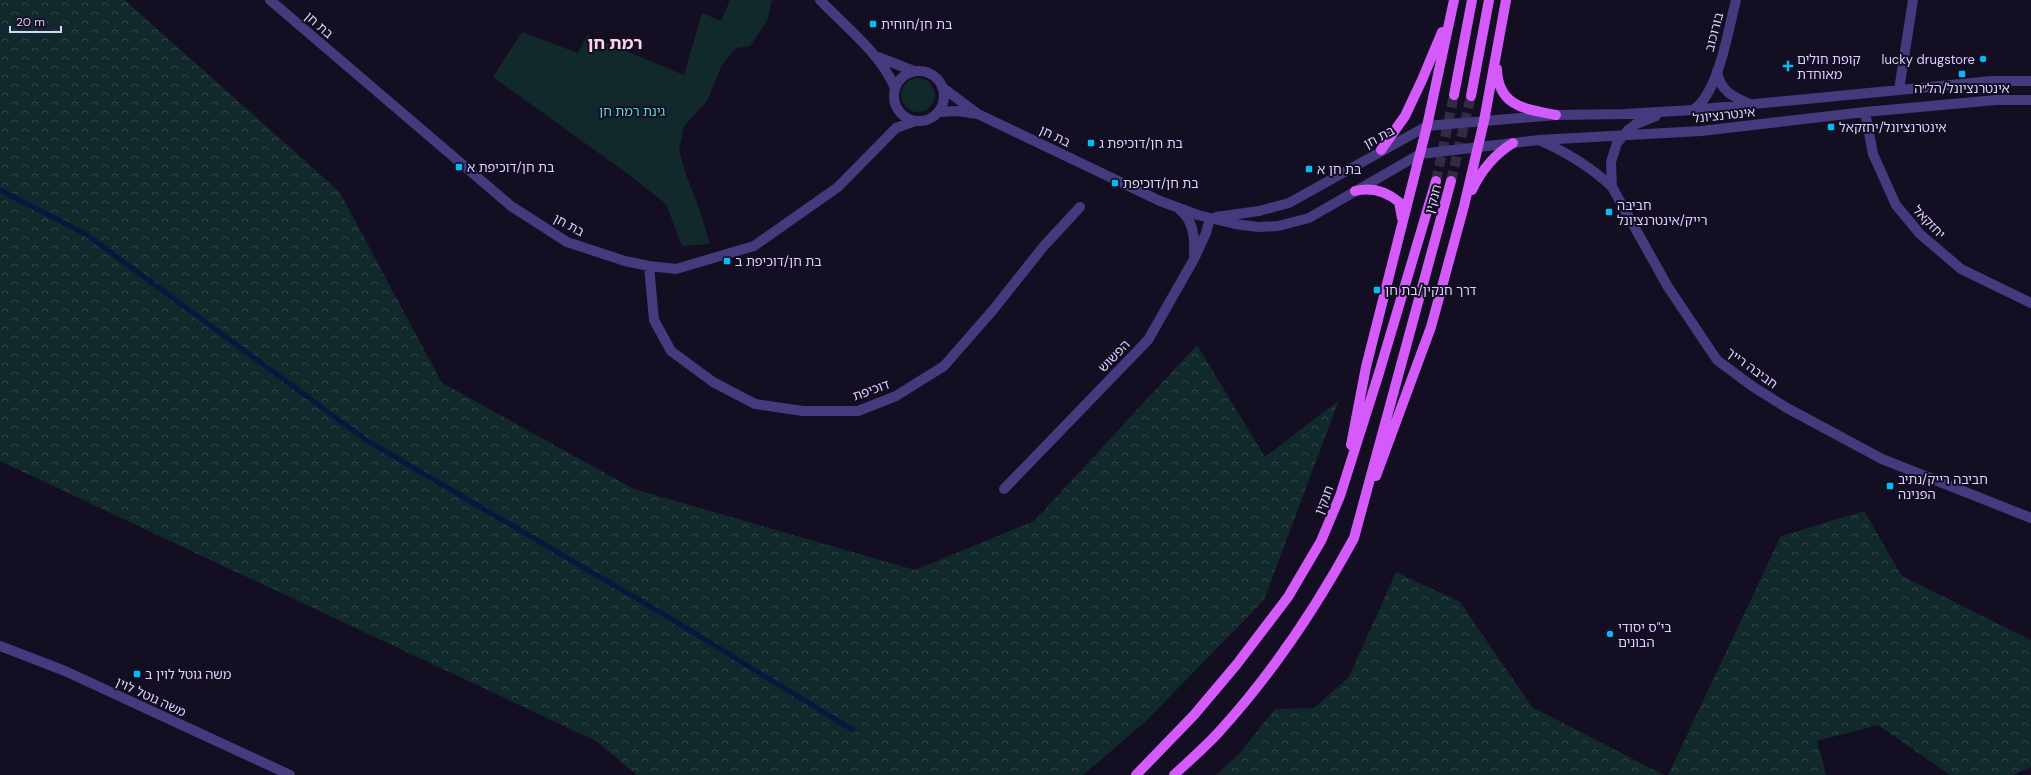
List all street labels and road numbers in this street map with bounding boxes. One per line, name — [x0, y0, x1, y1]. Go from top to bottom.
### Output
street label: בת חן — [301, 8, 337, 42]
street label: בורוכוב — [1701, 11, 1727, 53]
street label: אינטרנציונל — [1692, 103, 1756, 127]
street label: בת חן — [1037, 121, 1073, 151]
street label: בת חן — [1361, 122, 1397, 152]
street label: חנקין — [1421, 182, 1445, 216]
street label: יחזקאל — [1909, 202, 1949, 242]
street label: בת חן — [551, 210, 587, 240]
street label: הפשוש — [1094, 336, 1134, 376]
street label: חביבה רייך — [1723, 344, 1781, 392]
street label: דוכיפת — [850, 376, 892, 404]
street label: חנקין — [1311, 483, 1337, 517]
street label: משה גוטל לוין — [113, 673, 189, 721]

